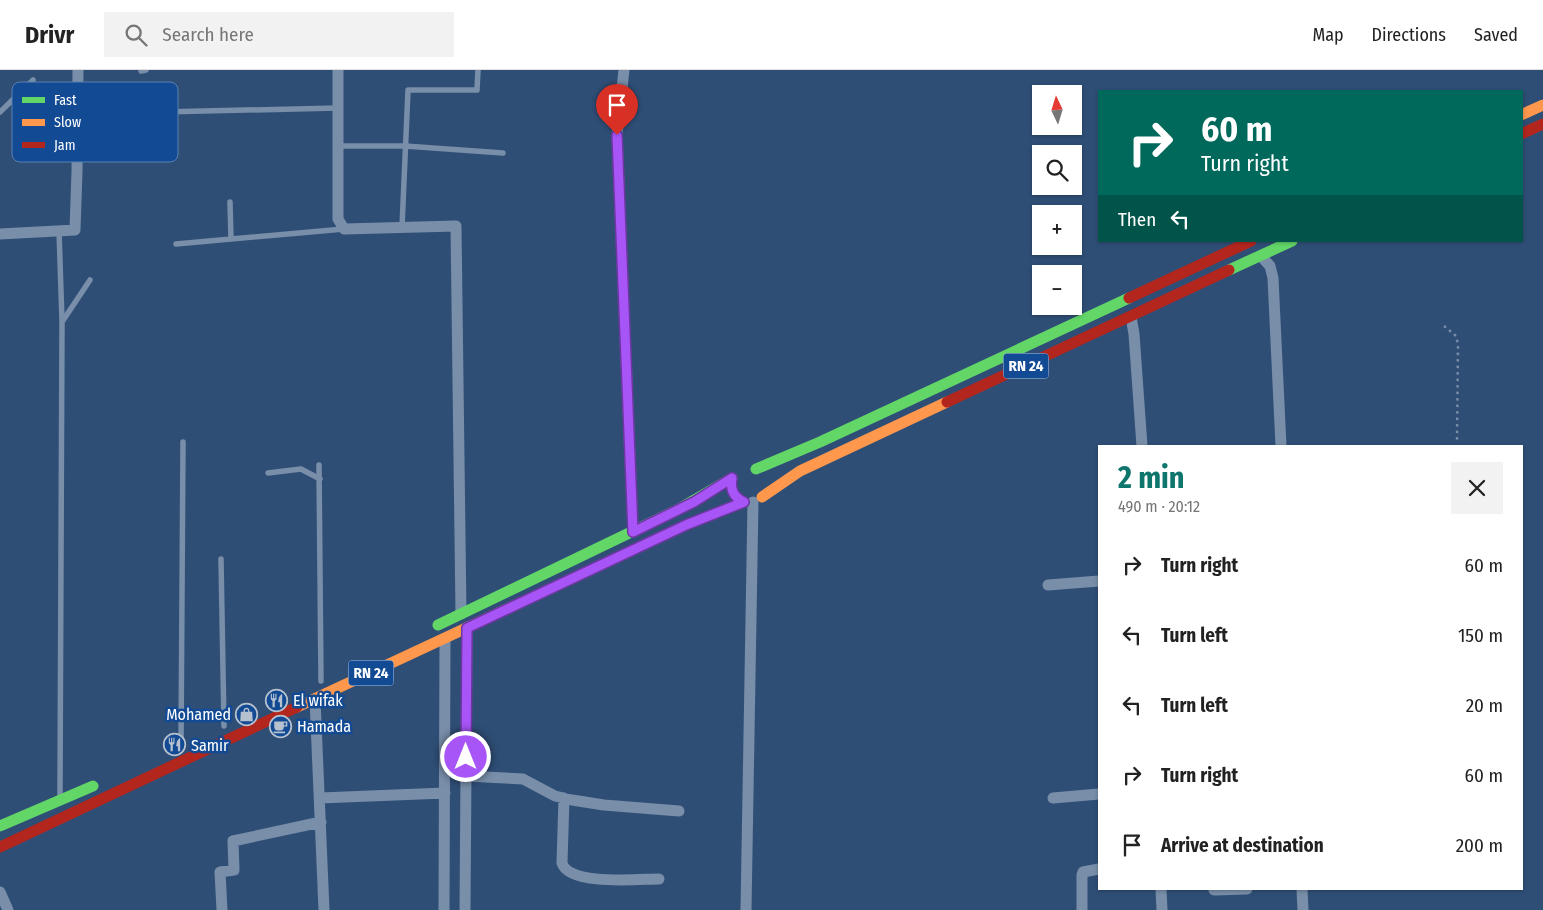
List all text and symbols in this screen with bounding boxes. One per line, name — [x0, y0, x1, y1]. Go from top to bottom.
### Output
search box — [104, 12, 454, 57]
text: Drivr — [25, 21, 74, 49]
icon: search — [122, 21, 150, 49]
text: Search here — [162, 23, 254, 46]
text: Map — [1312, 24, 1344, 46]
text: Directions — [1372, 24, 1446, 46]
text: Saved — [1474, 24, 1518, 46]
legend — [12, 82, 178, 162]
pin — [596, 84, 638, 135]
north arrow — [1032, 85, 1082, 135]
map controls — [1032, 85, 1082, 315]
icon: arrive — [603, 91, 631, 119]
text: Fast — [54, 92, 77, 109]
text: 60 m — [1201, 108, 1272, 150]
icon: right — [1118, 110, 1183, 175]
text: Slow — [54, 114, 81, 131]
text: Jam — [54, 137, 75, 154]
button: search — [1032, 145, 1082, 195]
text: Turn right — [1201, 150, 1289, 177]
button: + — [1032, 205, 1082, 255]
icon: left — [1166, 205, 1194, 233]
text: Then — [1118, 208, 1156, 231]
button: − — [1032, 265, 1082, 315]
road number: RN 24 — [1004, 354, 1048, 378]
text: 2 min — [1118, 460, 1185, 496]
button: close — [1451, 462, 1503, 514]
text: 490 m · 20:12 — [1118, 497, 1200, 516]
icon: right — [1118, 551, 1146, 579]
text: Turn right — [1161, 554, 1238, 577]
text: 60 m — [1465, 554, 1503, 577]
icon: left — [1118, 621, 1146, 649]
text: Turn left — [1161, 624, 1228, 647]
text: 150 m — [1458, 624, 1503, 647]
road number: RN 24 — [348, 660, 394, 686]
restaurant icon: El wifak — [265, 688, 289, 712]
place label: El wifak — [293, 691, 343, 710]
icon: left — [1118, 691, 1146, 719]
text: Turn left — [1161, 694, 1228, 717]
text: 20 m — [1466, 694, 1503, 717]
shop icon: Mohamed — [235, 702, 259, 726]
place label: Mohamed — [166, 705, 231, 724]
cafe icon: Hamada — [269, 714, 293, 738]
place label: Hamada — [297, 717, 351, 736]
position arrow — [439, 730, 491, 782]
restaurant icon: Samir — [163, 733, 187, 757]
place label: Samir — [191, 736, 229, 755]
icon: right — [1118, 761, 1146, 789]
text: Turn right — [1161, 764, 1238, 787]
text: 60 m — [1465, 764, 1503, 787]
icon: arrive — [1118, 831, 1146, 859]
text: Arrive at destination — [1161, 834, 1324, 857]
text: 200 m — [1456, 834, 1503, 857]

